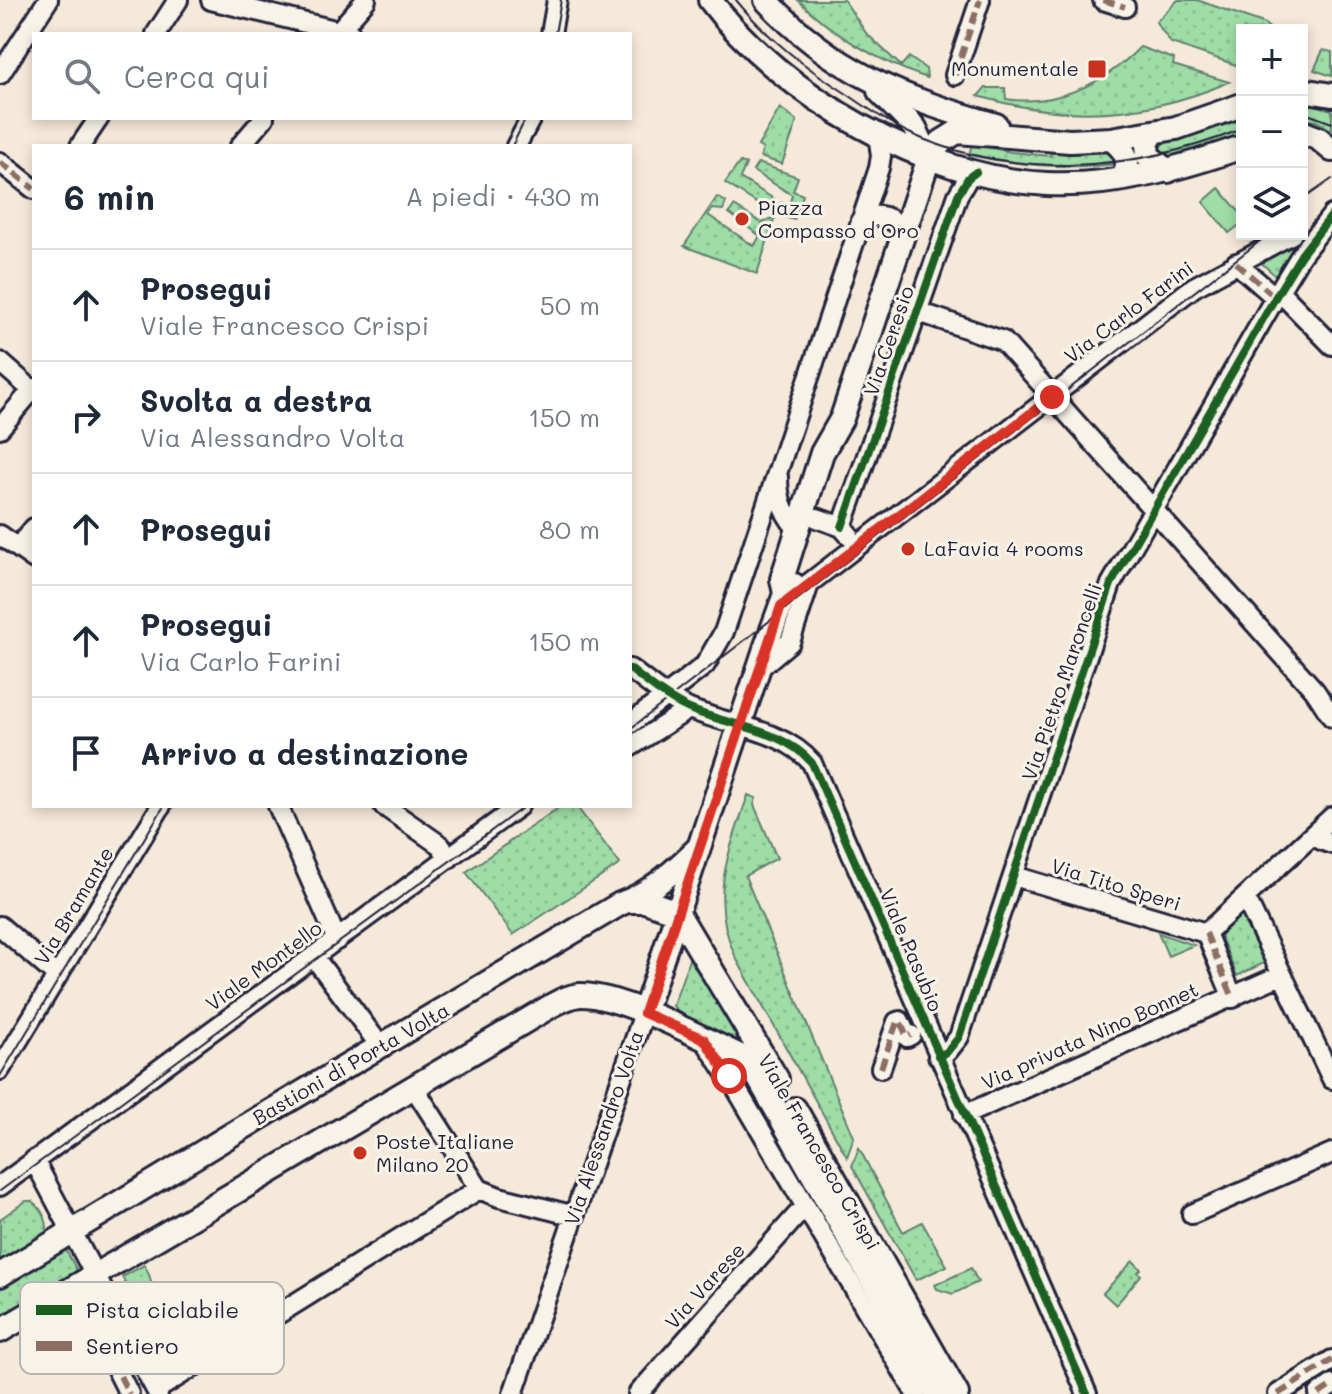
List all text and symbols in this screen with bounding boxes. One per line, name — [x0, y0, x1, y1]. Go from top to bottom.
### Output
map controls — [1236, 24, 1308, 240]
button: + — [1236, 24, 1308, 96]
search box — [32, 32, 632, 120]
icon: search — [60, 54, 104, 98]
place label: Monumentale — [951, 55, 1079, 81]
text: Cerca qui — [124, 56, 270, 96]
marker: Monumentale — [1086, 58, 1108, 80]
button: − — [1236, 96, 1308, 168]
button: layers — [1236, 168, 1308, 240]
text: 6 min — [64, 174, 155, 219]
text: A piedi · 430 m — [406, 179, 600, 213]
place label: Piazza Compasso d’Oro — [758, 194, 919, 243]
marker: Piazza Compasso d’Oro — [733, 210, 751, 228]
street label: Via Carlo Farini — [1059, 254, 1198, 368]
text: Prosegui — [140, 268, 273, 308]
street label: Via Ceresio — [857, 282, 919, 399]
icon: ahead — [64, 283, 108, 327]
text: 50 m — [540, 288, 600, 322]
text: Viale Francesco Crispi — [140, 308, 429, 342]
route end — [1034, 379, 1070, 415]
text: Svolta a destra — [140, 380, 372, 420]
icon: right — [64, 395, 108, 439]
text: 150 m — [528, 400, 600, 434]
text: Via Alessandro Volta — [140, 420, 405, 454]
icon: ahead — [64, 507, 108, 551]
text: Prosegui — [140, 509, 273, 549]
text: 80 m — [539, 512, 600, 546]
place label: LaFavia 4 rooms — [924, 535, 1084, 561]
marker: LaFavia 4 rooms — [899, 540, 917, 558]
street label: Via Pietro Maroncelli — [1015, 579, 1107, 784]
text: Prosegui — [140, 604, 273, 644]
icon: ahead — [64, 619, 108, 663]
text: 150 m — [528, 624, 600, 658]
text: Via Carlo Farini — [140, 644, 341, 678]
icon: arrive — [64, 731, 108, 775]
text: Arrivo a destinazione — [140, 733, 468, 773]
street label: Via Bramante — [28, 842, 119, 969]
street label: Via Tito Speri — [1048, 852, 1184, 916]
street label: Viale Pasubio — [874, 884, 950, 1015]
street label: Viale Montello — [200, 914, 327, 1016]
street label: Via privata Nino Bonnet — [977, 975, 1202, 1095]
street label: Bastioni di Porta Volta — [247, 996, 454, 1130]
street label: Via Alessandro Volta — [558, 1027, 649, 1228]
street label: Viale Francesco Crispi — [753, 1049, 887, 1254]
route start — [711, 1058, 747, 1094]
place label: Poste Italiane Milano 20 — [376, 1128, 514, 1177]
marker: Poste Italiane Milano 20 — [351, 1144, 369, 1162]
street label: Via Varese — [659, 1237, 750, 1334]
legend — [20, 1282, 284, 1374]
text: Pista ciclabile — [86, 1295, 239, 1324]
text: Sentiero — [86, 1331, 178, 1360]

